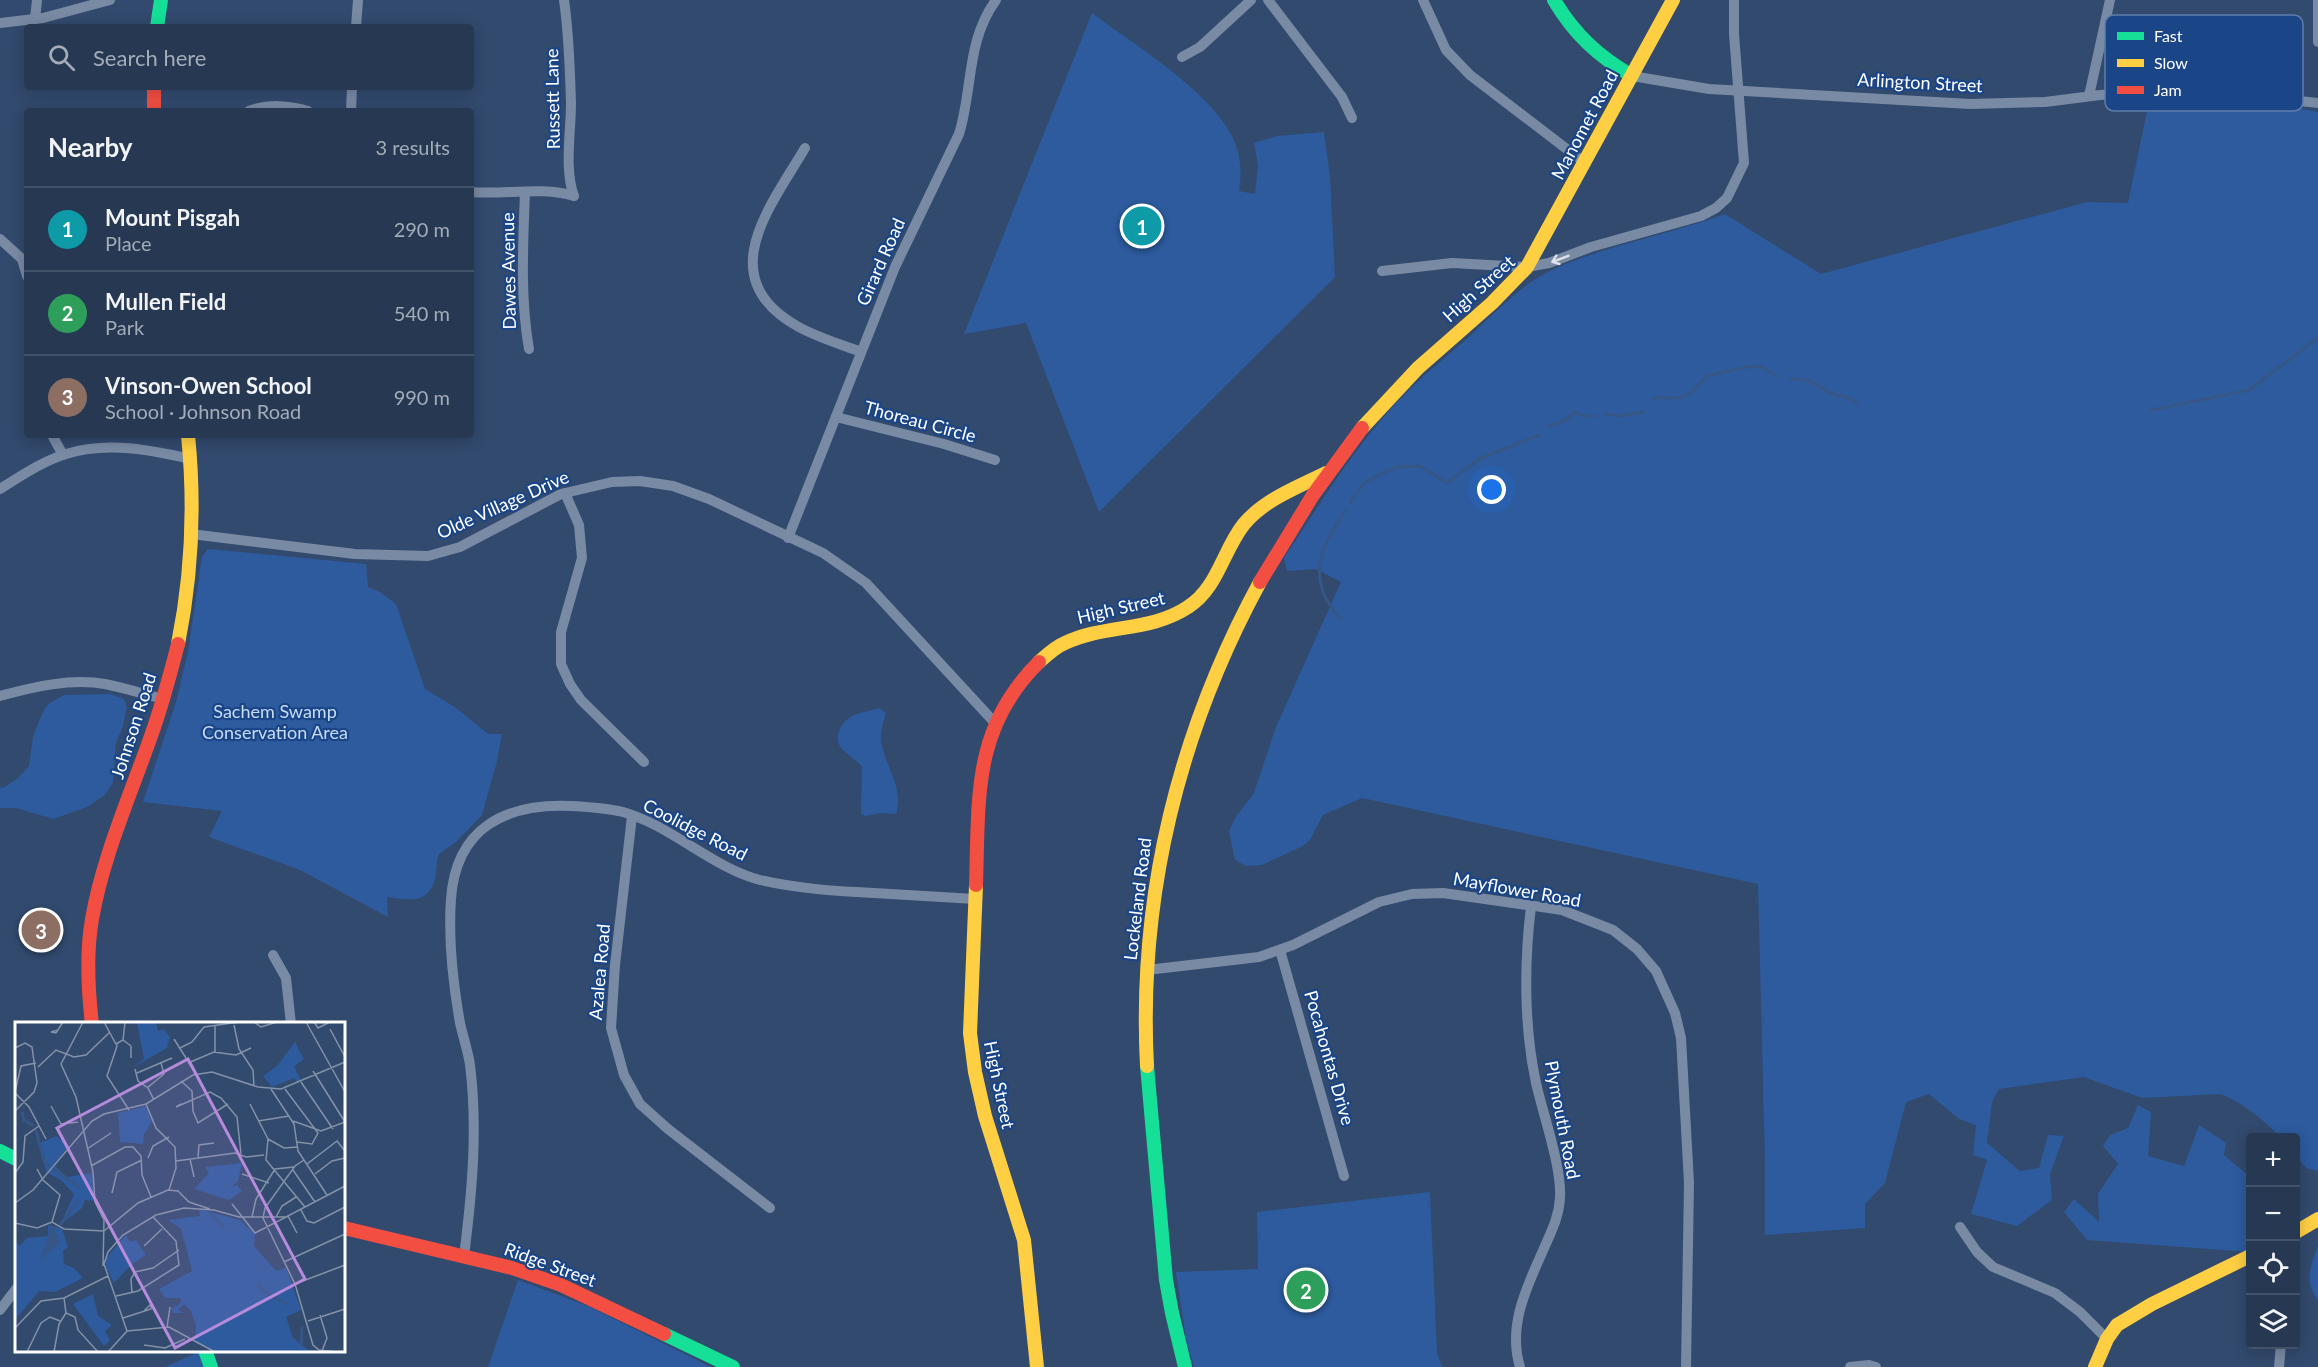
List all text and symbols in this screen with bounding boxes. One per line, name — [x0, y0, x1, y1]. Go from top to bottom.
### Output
legend — [2105, 15, 2303, 111]
search box — [24, 24, 474, 90]
text: Fast — [2154, 26, 2183, 45]
icon: search — [45, 41, 78, 74]
text: Search here — [93, 44, 206, 71]
street label: Russett Lane — [540, 49, 564, 150]
text: Slow — [2154, 53, 2188, 72]
street label: Manomet Road — [1546, 66, 1622, 183]
street label: Arlington Street — [1857, 68, 1984, 96]
text: Jam — [2154, 80, 2182, 99]
text: Nearby — [48, 131, 133, 163]
text: 3 results — [375, 135, 450, 159]
text: Mount Pisgah — [105, 204, 240, 231]
pin: 1 — [1122, 204, 1162, 248]
street label: Dawes Avenue — [496, 212, 520, 330]
street label: Girard Road — [851, 214, 909, 309]
text: 1 — [62, 217, 73, 241]
text: 290 m — [394, 217, 450, 241]
text: Place — [105, 231, 152, 255]
street label: High Street — [1438, 250, 1519, 326]
one-way arrow — [1551, 255, 1570, 266]
text: Mullen Field — [105, 288, 226, 315]
text: 2 — [62, 301, 73, 325]
text: 540 m — [394, 301, 450, 325]
text: Park — [105, 315, 144, 339]
text: Vinson-Owen School — [105, 372, 312, 399]
text: 3 — [62, 385, 73, 409]
text: 990 m — [394, 385, 450, 409]
street label: Thoreau Circle — [862, 396, 979, 447]
text: School · Johnson Road — [105, 399, 301, 423]
street label: Olde Village Drive — [433, 465, 572, 543]
your location — [1477, 475, 1506, 504]
street label: High Street — [1075, 586, 1167, 628]
street label: Johnson Road — [106, 670, 161, 781]
park label: Sachem Swamp Conservation Area — [202, 700, 348, 743]
street label: Coolidge Road — [640, 793, 751, 865]
street label: Lockeland Road — [1119, 836, 1155, 961]
street label: Mayflower Road — [1452, 867, 1583, 911]
pin: 3 — [22, 908, 60, 952]
street label: Azalea Road — [584, 923, 614, 1021]
street label: Pocahontas Drive — [1300, 988, 1360, 1128]
inset map — [15, 1022, 345, 1352]
street label: High Street — [980, 1039, 1020, 1131]
street label: Plymouth Road — [1541, 1059, 1585, 1181]
map controls — [2246, 1133, 2300, 1349]
button: + — [2246, 1133, 2300, 1187]
button: − — [2246, 1187, 2300, 1241]
street label: Ridge Street — [501, 1237, 600, 1291]
button: locate — [2246, 1241, 2300, 1295]
pin: 2 — [1286, 1268, 1326, 1312]
button: layers — [2246, 1295, 2300, 1349]

